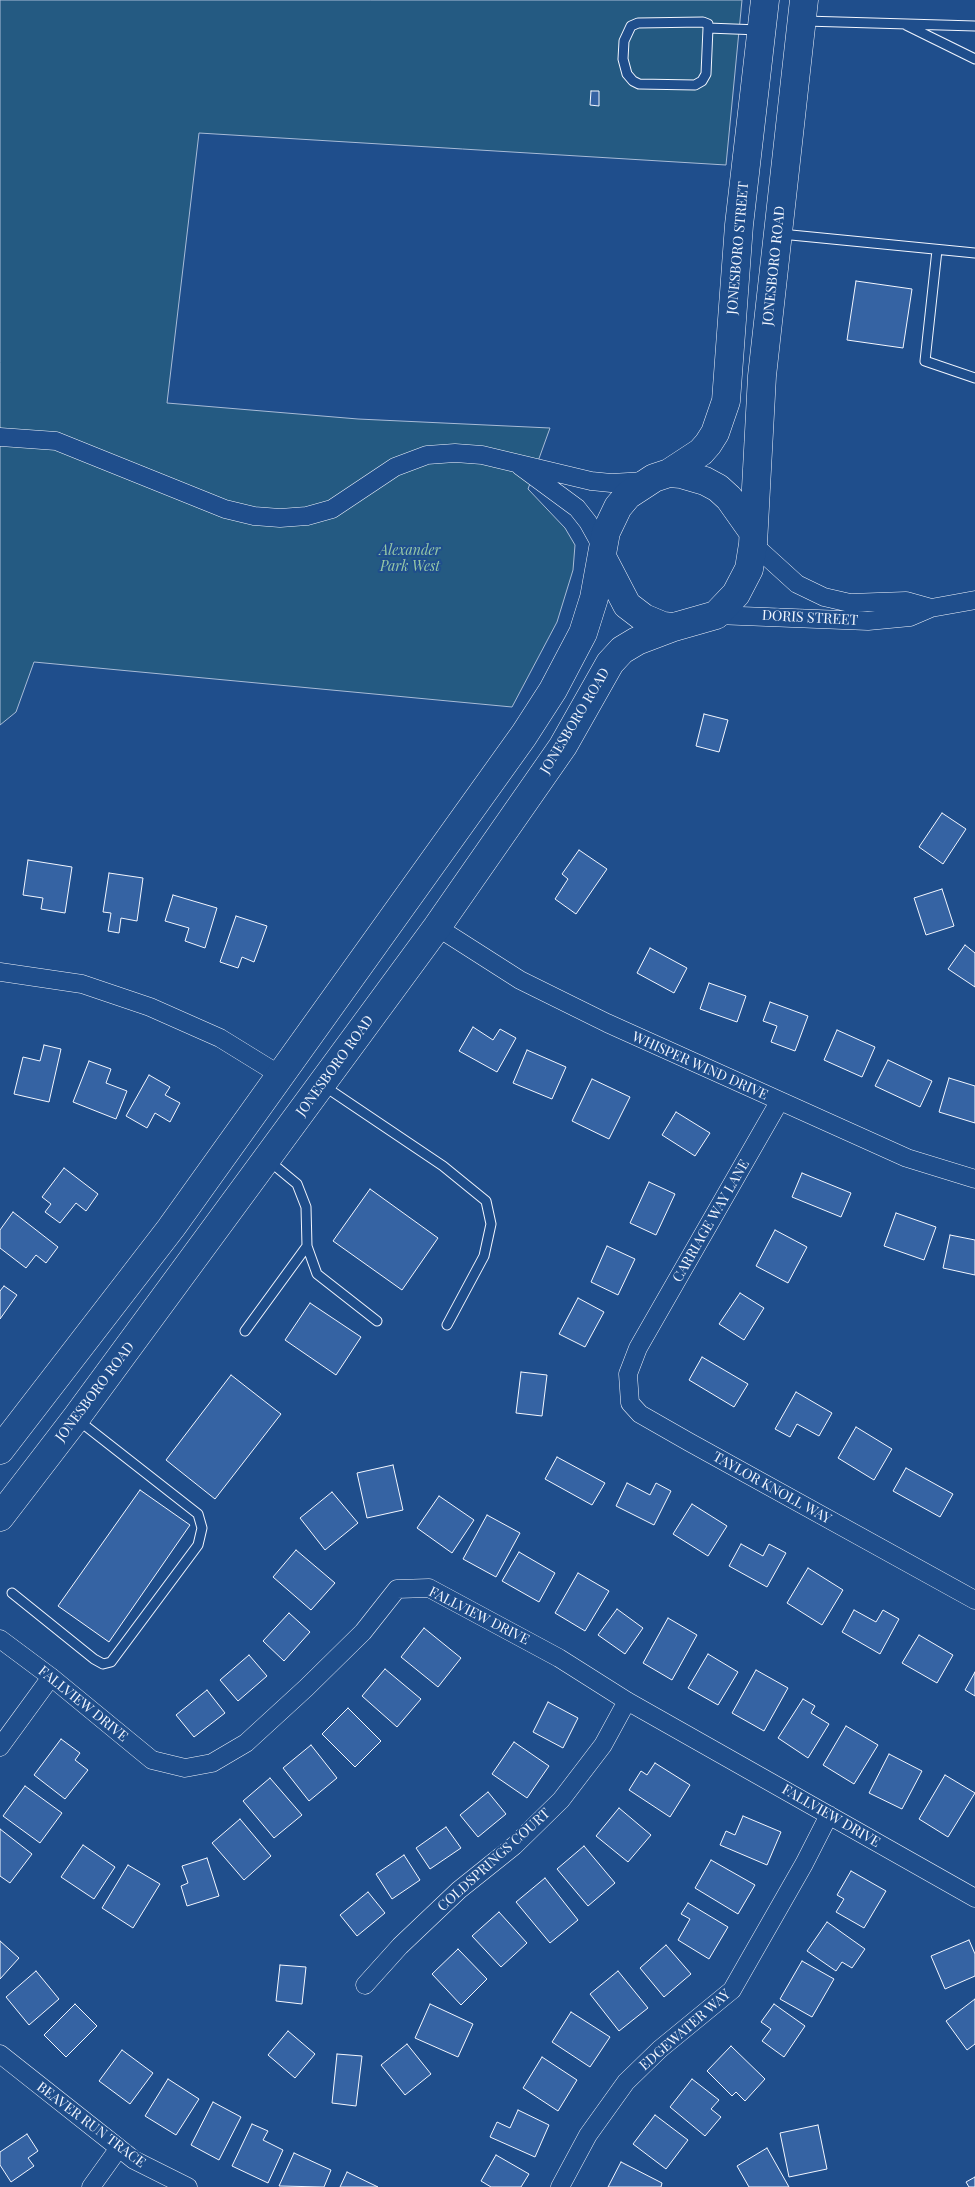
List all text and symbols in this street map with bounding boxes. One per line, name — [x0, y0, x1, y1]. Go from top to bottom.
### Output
street label: JONESBORO STREET — [724, 181, 752, 315]
street label: JONESBORO ROAD — [759, 205, 789, 327]
park label: Alexander Park West — [379, 543, 441, 576]
street label: DORIS STREET — [761, 607, 859, 629]
street label: JONESBORO ROAD — [537, 665, 613, 777]
street label: JONESBORO ROAD — [293, 1012, 377, 1120]
street label: WHISPER WIND DRIVE — [629, 1028, 771, 1104]
street label: CARRIAGE WAY LANE — [669, 1157, 753, 1285]
street label: JONESBORO ROAD — [52, 1339, 138, 1445]
street label: TAYLOR KNOLL WAY — [710, 1448, 834, 1528]
street label: FALLVIEW DRIVE — [426, 1583, 532, 1649]
street label: FALLVIEW DRIVE — [35, 1663, 131, 1745]
street label: FALLVIEW DRIVE — [779, 1781, 883, 1851]
street label: COLDSPRINGS COURT — [434, 1805, 554, 1915]
street label: EDGEWATER WAY — [636, 1986, 734, 2074]
street label: BEAVER RUN TRACE — [33, 2079, 149, 2171]

